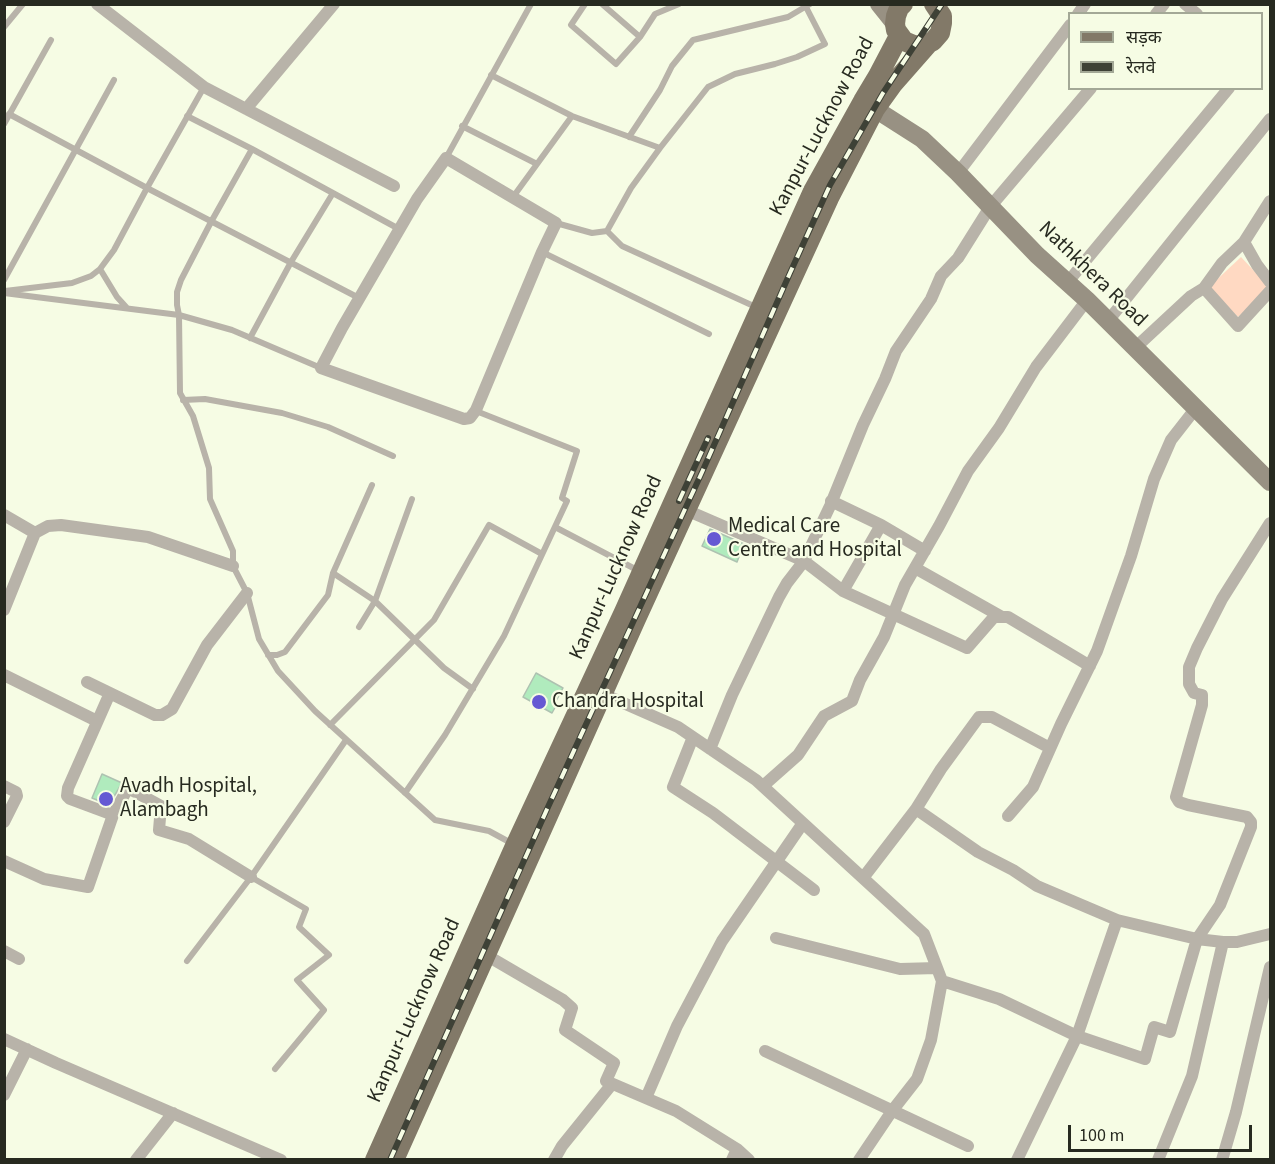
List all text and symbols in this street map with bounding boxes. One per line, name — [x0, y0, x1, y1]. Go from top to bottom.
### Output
legend — [1068, 12, 1263, 90]
text: सड़क — [1126, 25, 1162, 50]
street label: Kanpur-Lucknow Road — [765, 33, 881, 221]
text: रेलवे — [1126, 55, 1156, 80]
street label: Nathkhera Road — [1032, 217, 1152, 333]
street label: Kanpur-Lucknow Road — [565, 472, 669, 664]
place label: Medical Care Centre and Hospital — [728, 514, 902, 564]
marker: Medical Care Centre and Hospital — [705, 530, 723, 548]
place label: Chandra Hospital — [552, 689, 704, 715]
marker: Chandra Hospital — [530, 693, 548, 711]
place label: Avadh Hospital, Alambagh — [120, 774, 257, 824]
marker: Avadh Hospital, Alambagh — [97, 790, 115, 808]
street label: Kanpur-Lucknow Road — [363, 915, 467, 1107]
scale bar — [1071, 1113, 1256, 1151]
text: 100 m — [1079, 1123, 1124, 1148]

